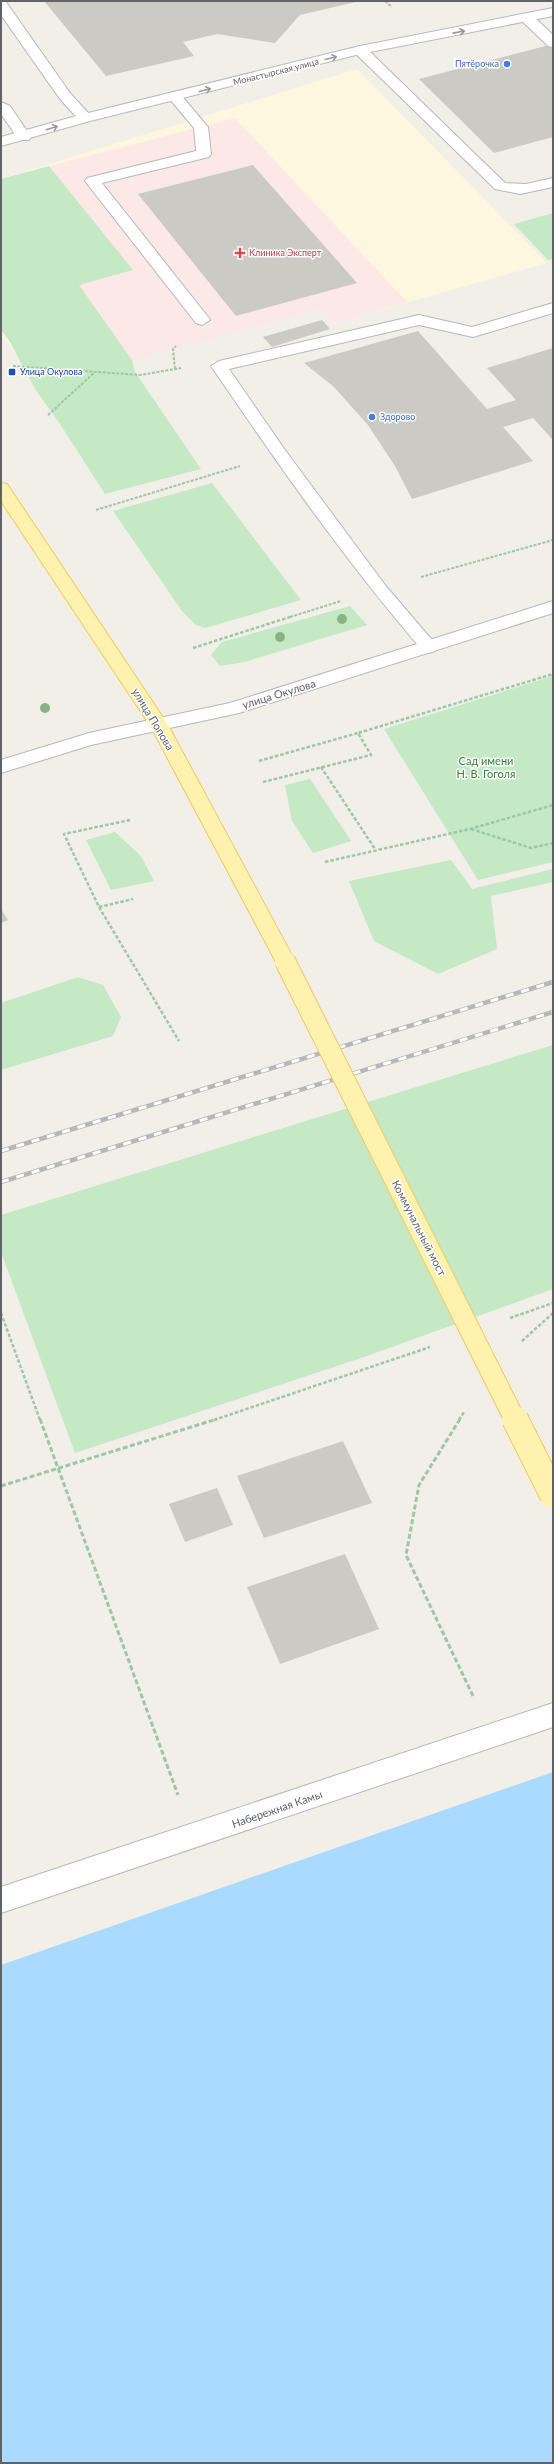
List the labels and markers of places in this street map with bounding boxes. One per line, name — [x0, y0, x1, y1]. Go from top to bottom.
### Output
place label: Пятёрочка — [455, 58, 499, 69]
marker: Пятёрочка — [502, 59, 512, 69]
marker: Клиника Эксперт — [234, 247, 246, 259]
place label: Клиника Эксперт — [249, 247, 322, 258]
place label: Улица Окулова — [20, 366, 82, 377]
marker: Улица Окулова — [7, 367, 17, 377]
place label: Здорово — [380, 411, 415, 422]
marker: Здорово — [367, 412, 377, 422]

